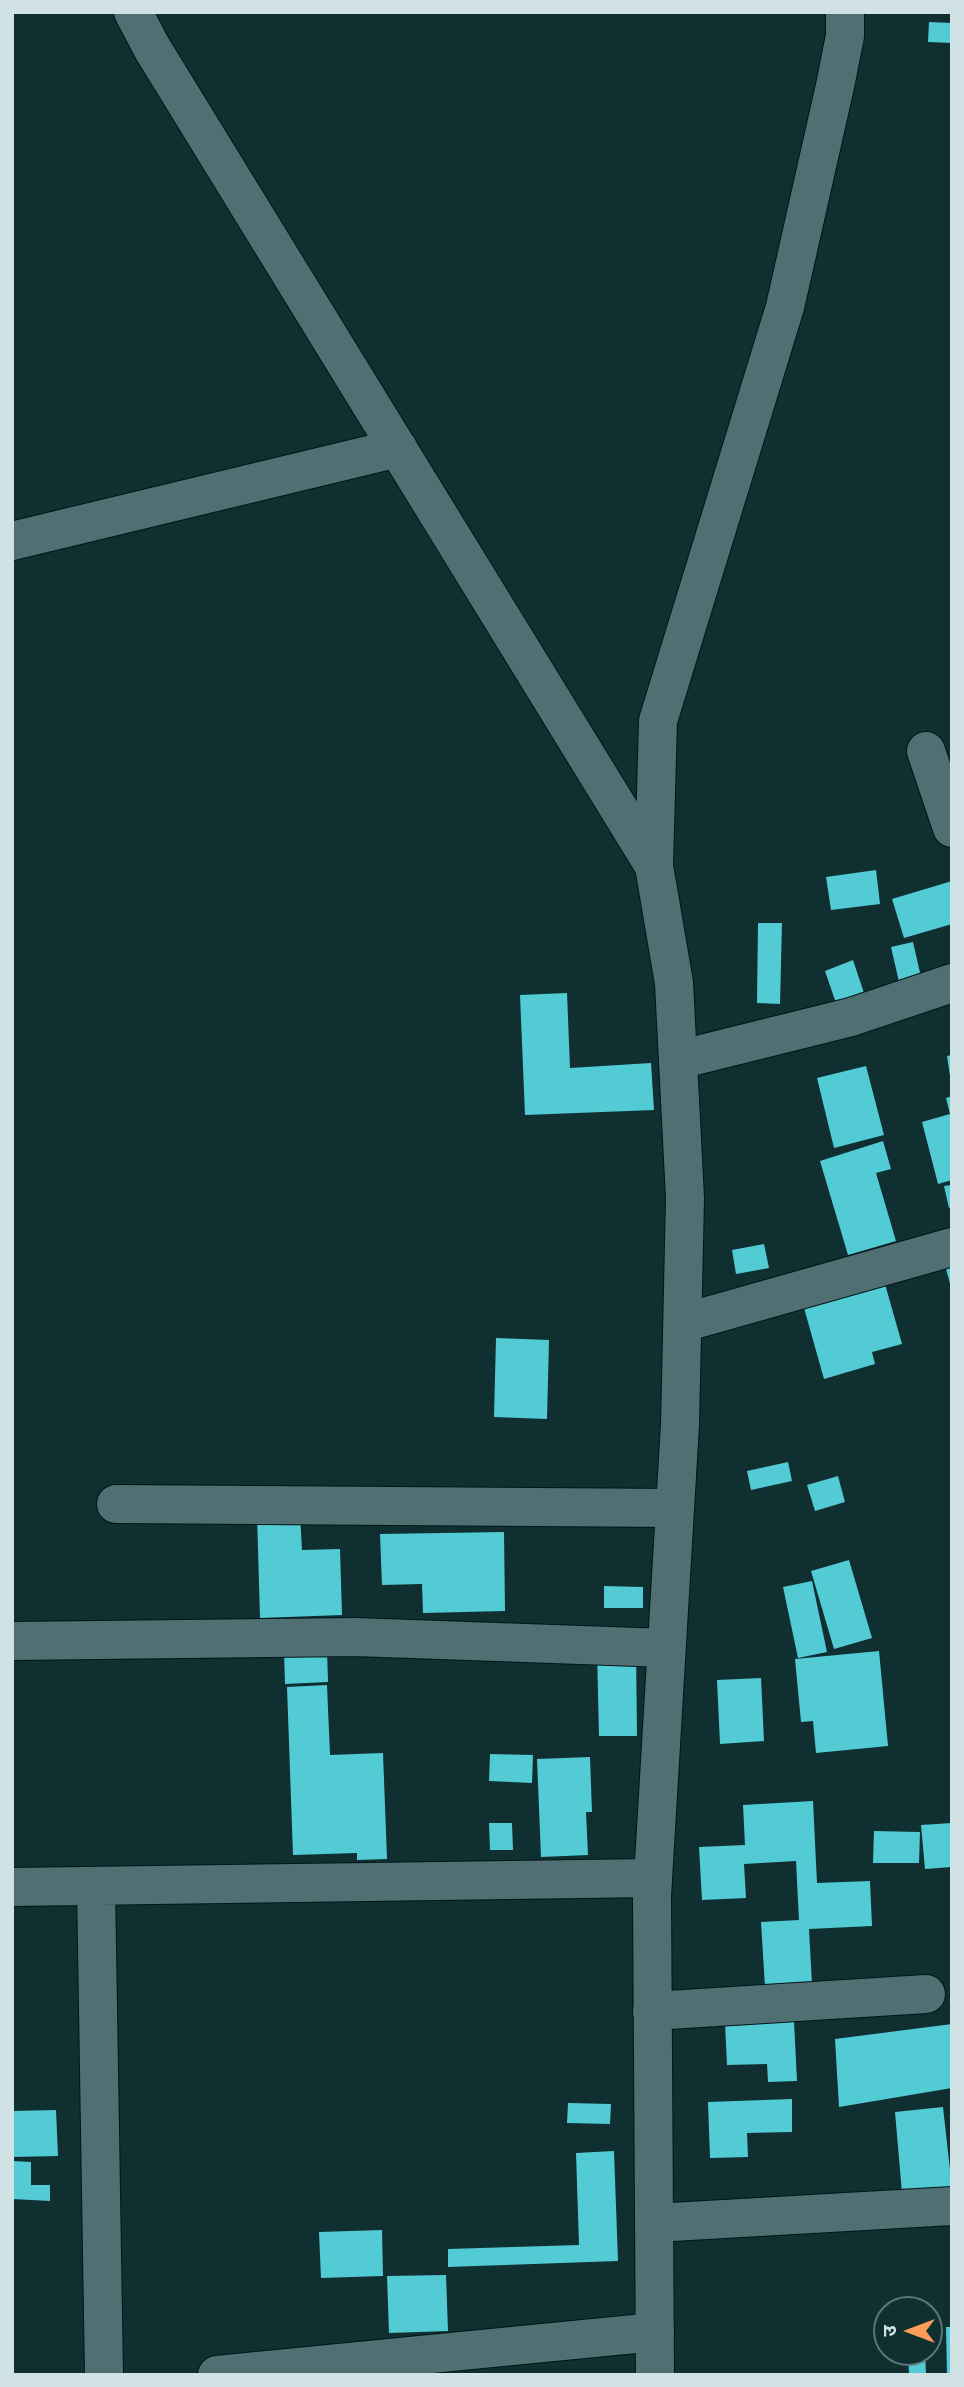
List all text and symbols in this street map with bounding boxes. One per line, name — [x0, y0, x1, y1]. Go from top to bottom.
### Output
north arrow — [873, 2296, 943, 2366]
text: उ — [877, 2325, 900, 2337]

